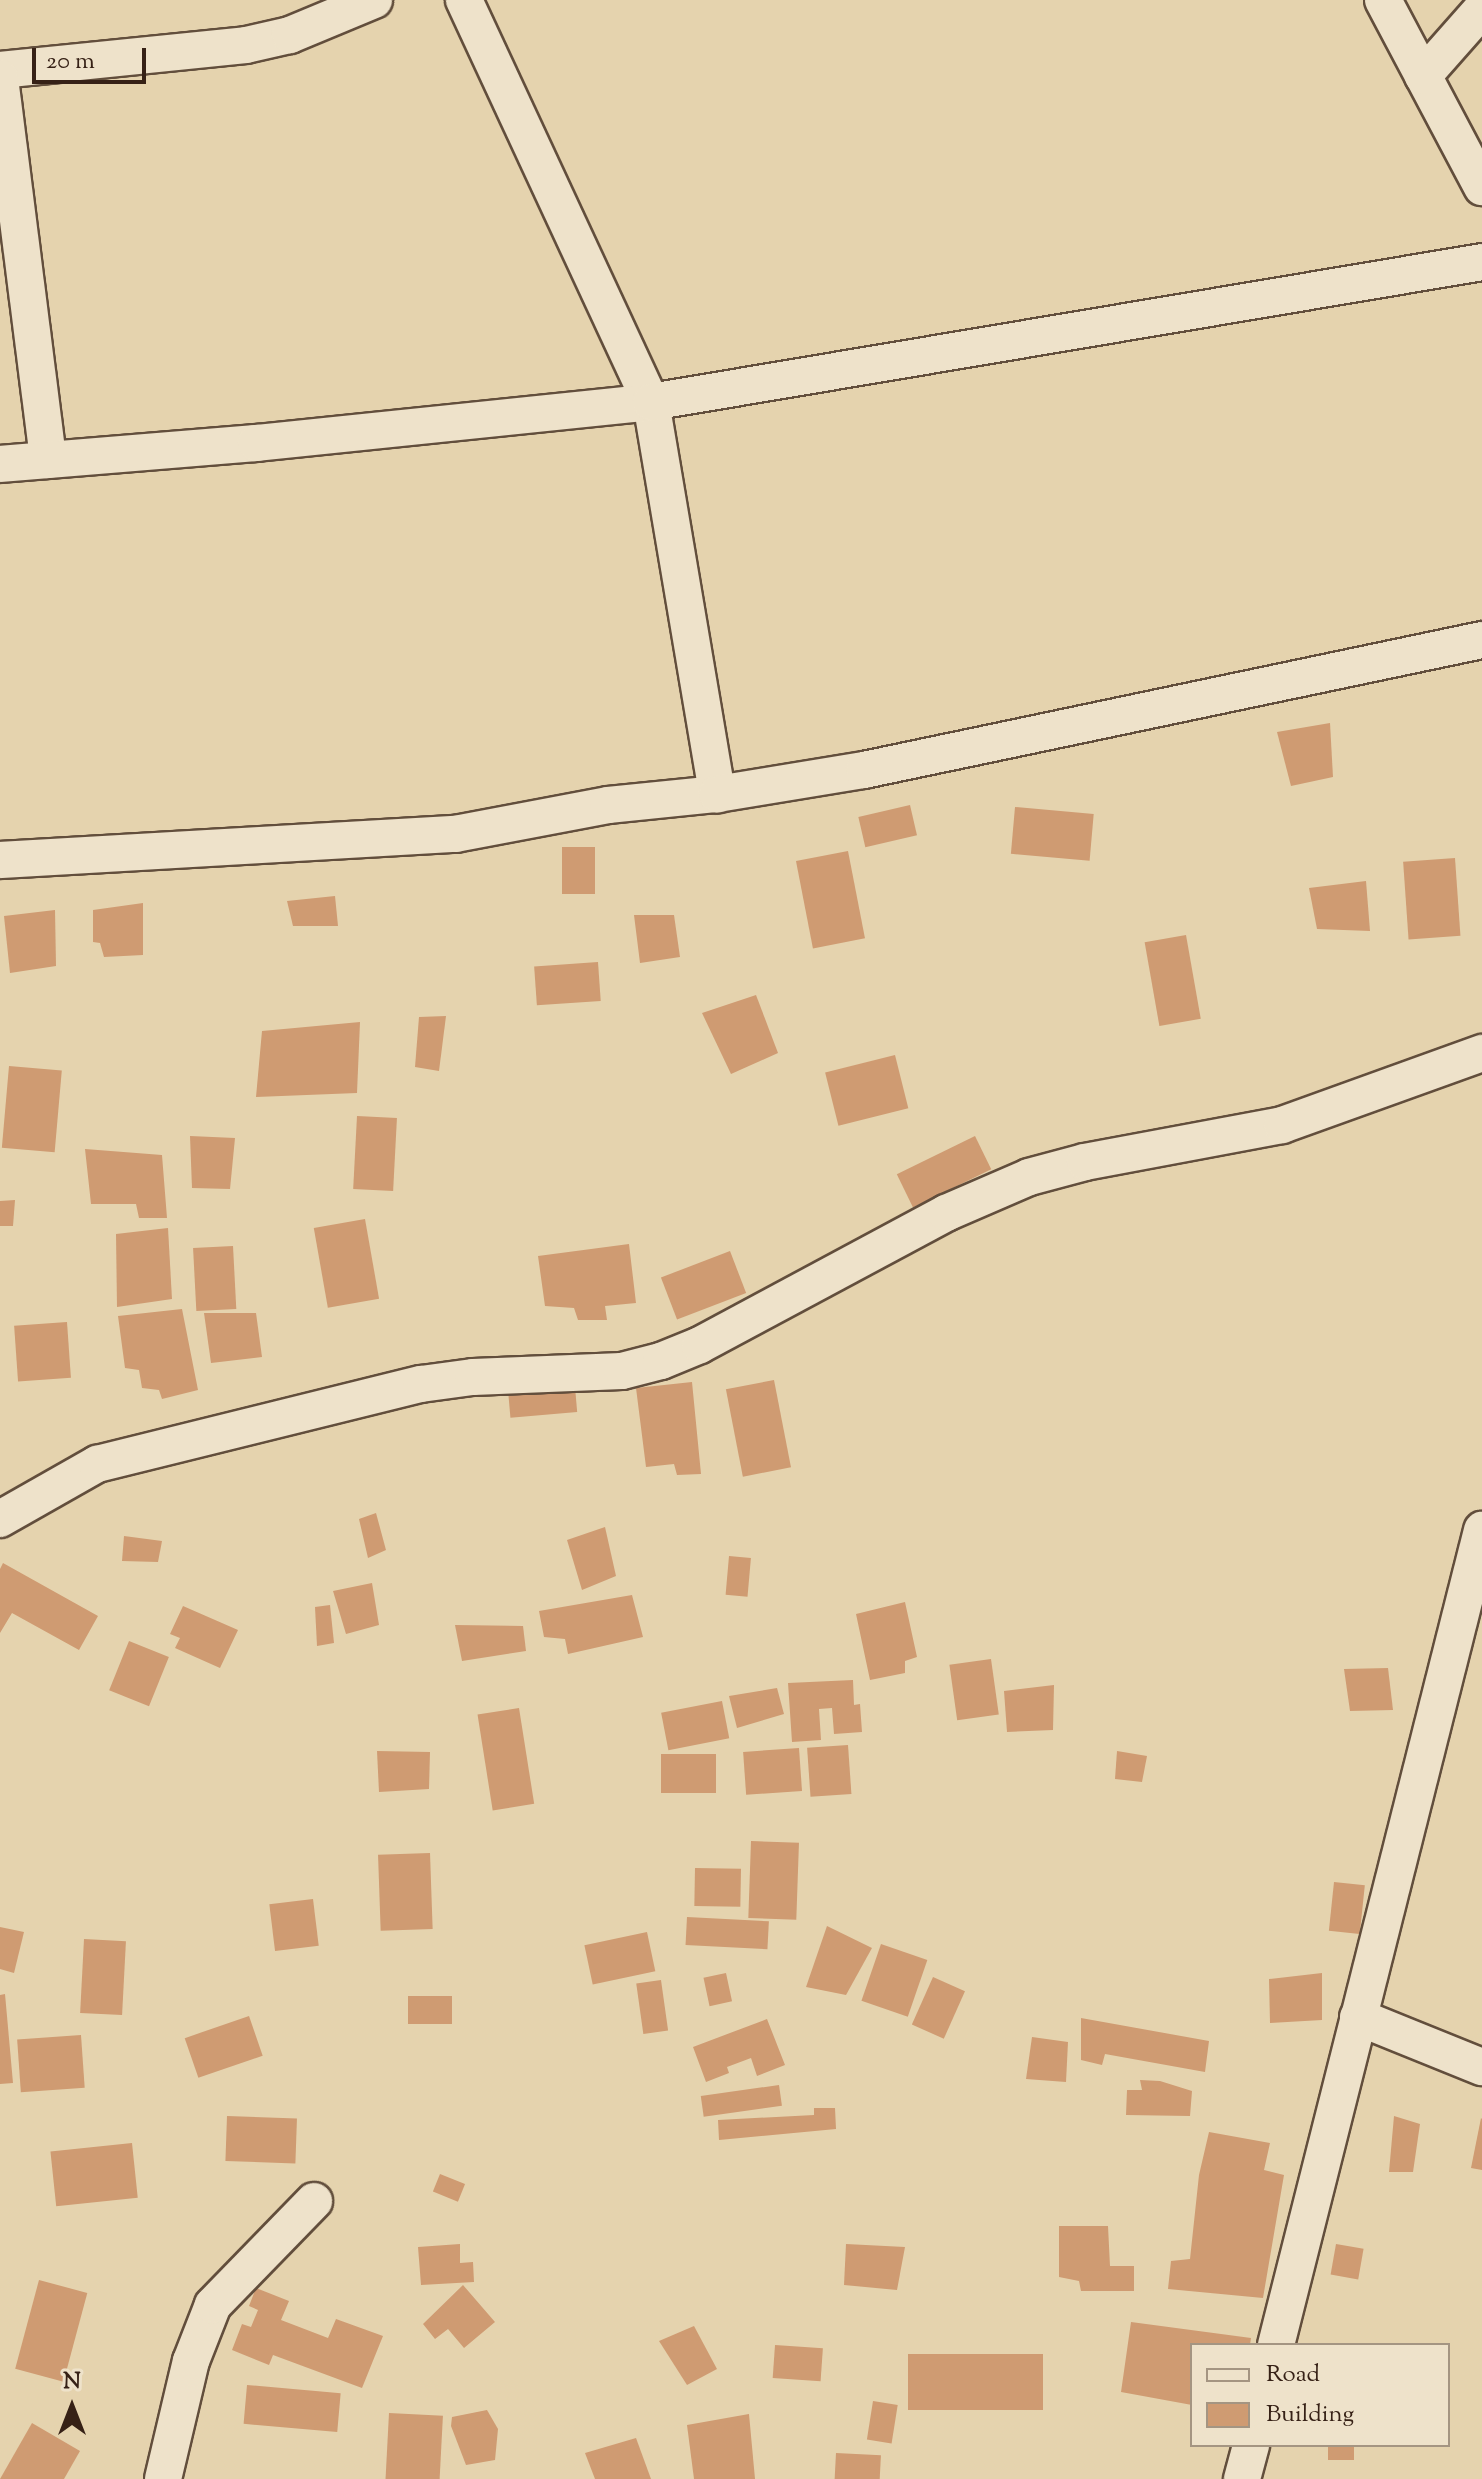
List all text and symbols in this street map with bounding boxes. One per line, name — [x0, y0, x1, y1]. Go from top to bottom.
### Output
scale bar — [36, 32, 150, 82]
text: 20 m — [46, 45, 95, 79]
legend — [1190, 2343, 1450, 2447]
text: Road — [1266, 2358, 1320, 2392]
north arrow — [32, 2367, 112, 2447]
text: N — [63, 2367, 81, 2399]
text: Building — [1266, 2398, 1354, 2432]

